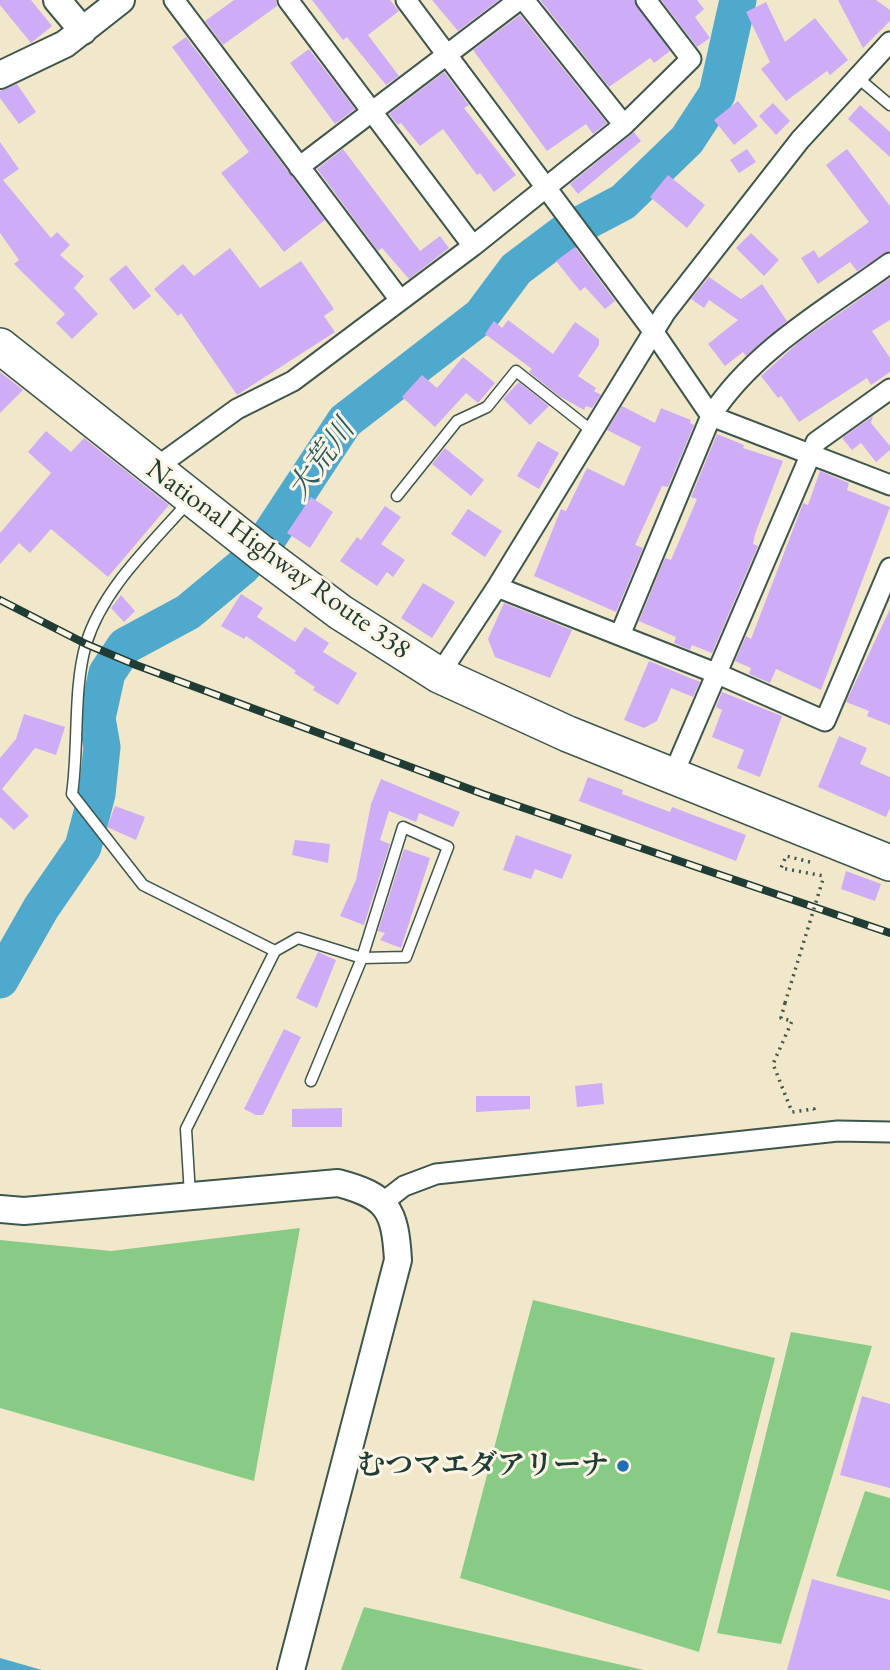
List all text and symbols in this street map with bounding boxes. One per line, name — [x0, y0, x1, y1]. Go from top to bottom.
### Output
water label: 大荒川 — [281, 413, 363, 507]
street label: National Highway Route 338 — [139, 453, 417, 667]
place label: むつマエダアリーナ — [357, 1449, 609, 1483]
marker: むつマエダアリーナ — [615, 1458, 631, 1474]

